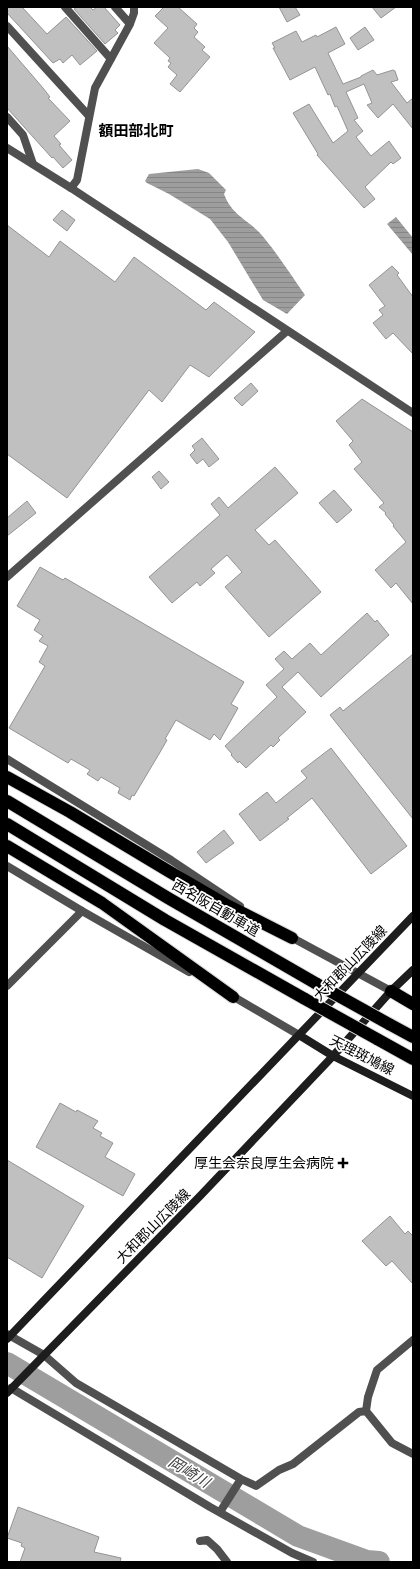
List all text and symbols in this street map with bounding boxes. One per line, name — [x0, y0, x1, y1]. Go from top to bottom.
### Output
district label: 額田部北町 — [98, 122, 174, 140]
street label: 西名阪自動車道 — [169, 877, 262, 940]
street label: 大和郡山広陵線 — [310, 922, 391, 1004]
street label: 天理斑鳩線 — [327, 1032, 397, 1079]
place label: 厚生会奈良厚生会病院 — [194, 1155, 334, 1172]
marker: 厚生会奈良厚生会病院 — [337, 1157, 349, 1169]
street label: 大和郡山広陵線 — [113, 1186, 194, 1267]
water label: 岡崎川 — [165, 1453, 215, 1492]

